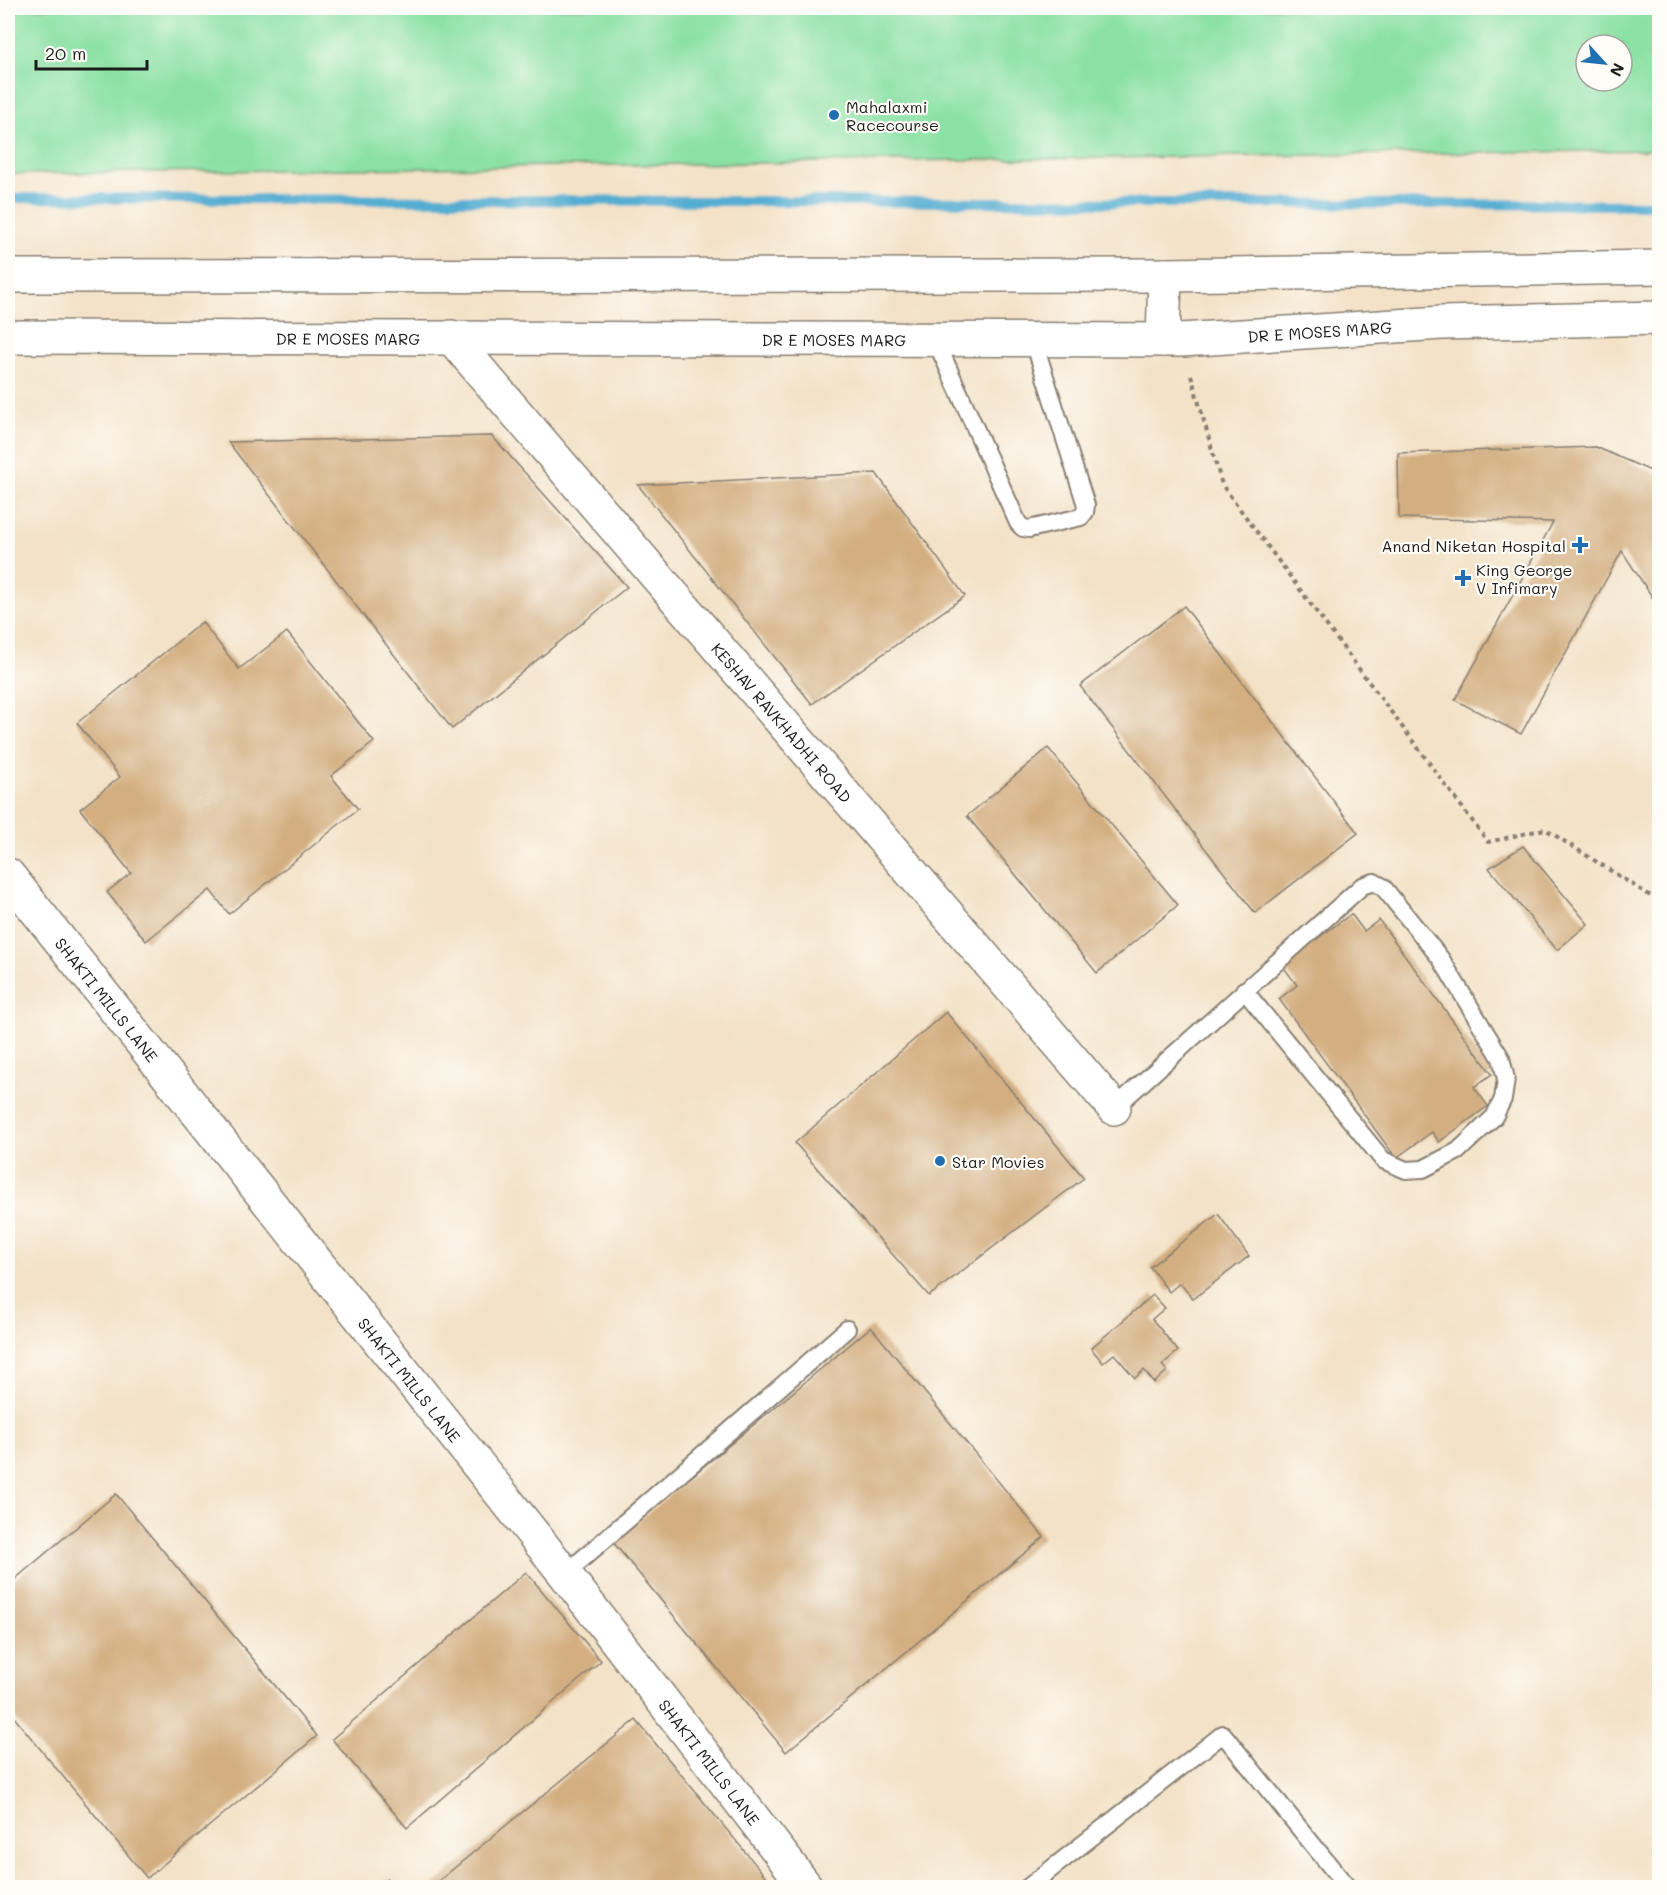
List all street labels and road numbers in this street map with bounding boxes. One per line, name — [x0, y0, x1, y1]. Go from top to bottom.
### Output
street label: DR E MOSES MARG — [1247, 316, 1393, 346]
street label: DR E MOSES MARG — [276, 327, 420, 349]
street label: DR E MOSES MARG — [762, 328, 906, 350]
street label: KESHAV RAVKHADHI ROAD — [708, 638, 857, 807]
street label: SHAKTI MILLS LANE — [51, 933, 163, 1066]
street label: SHAKTI MILLS LANE — [354, 1313, 466, 1446]
street label: SHAKTI MILLS LANE — [655, 1695, 765, 1829]

